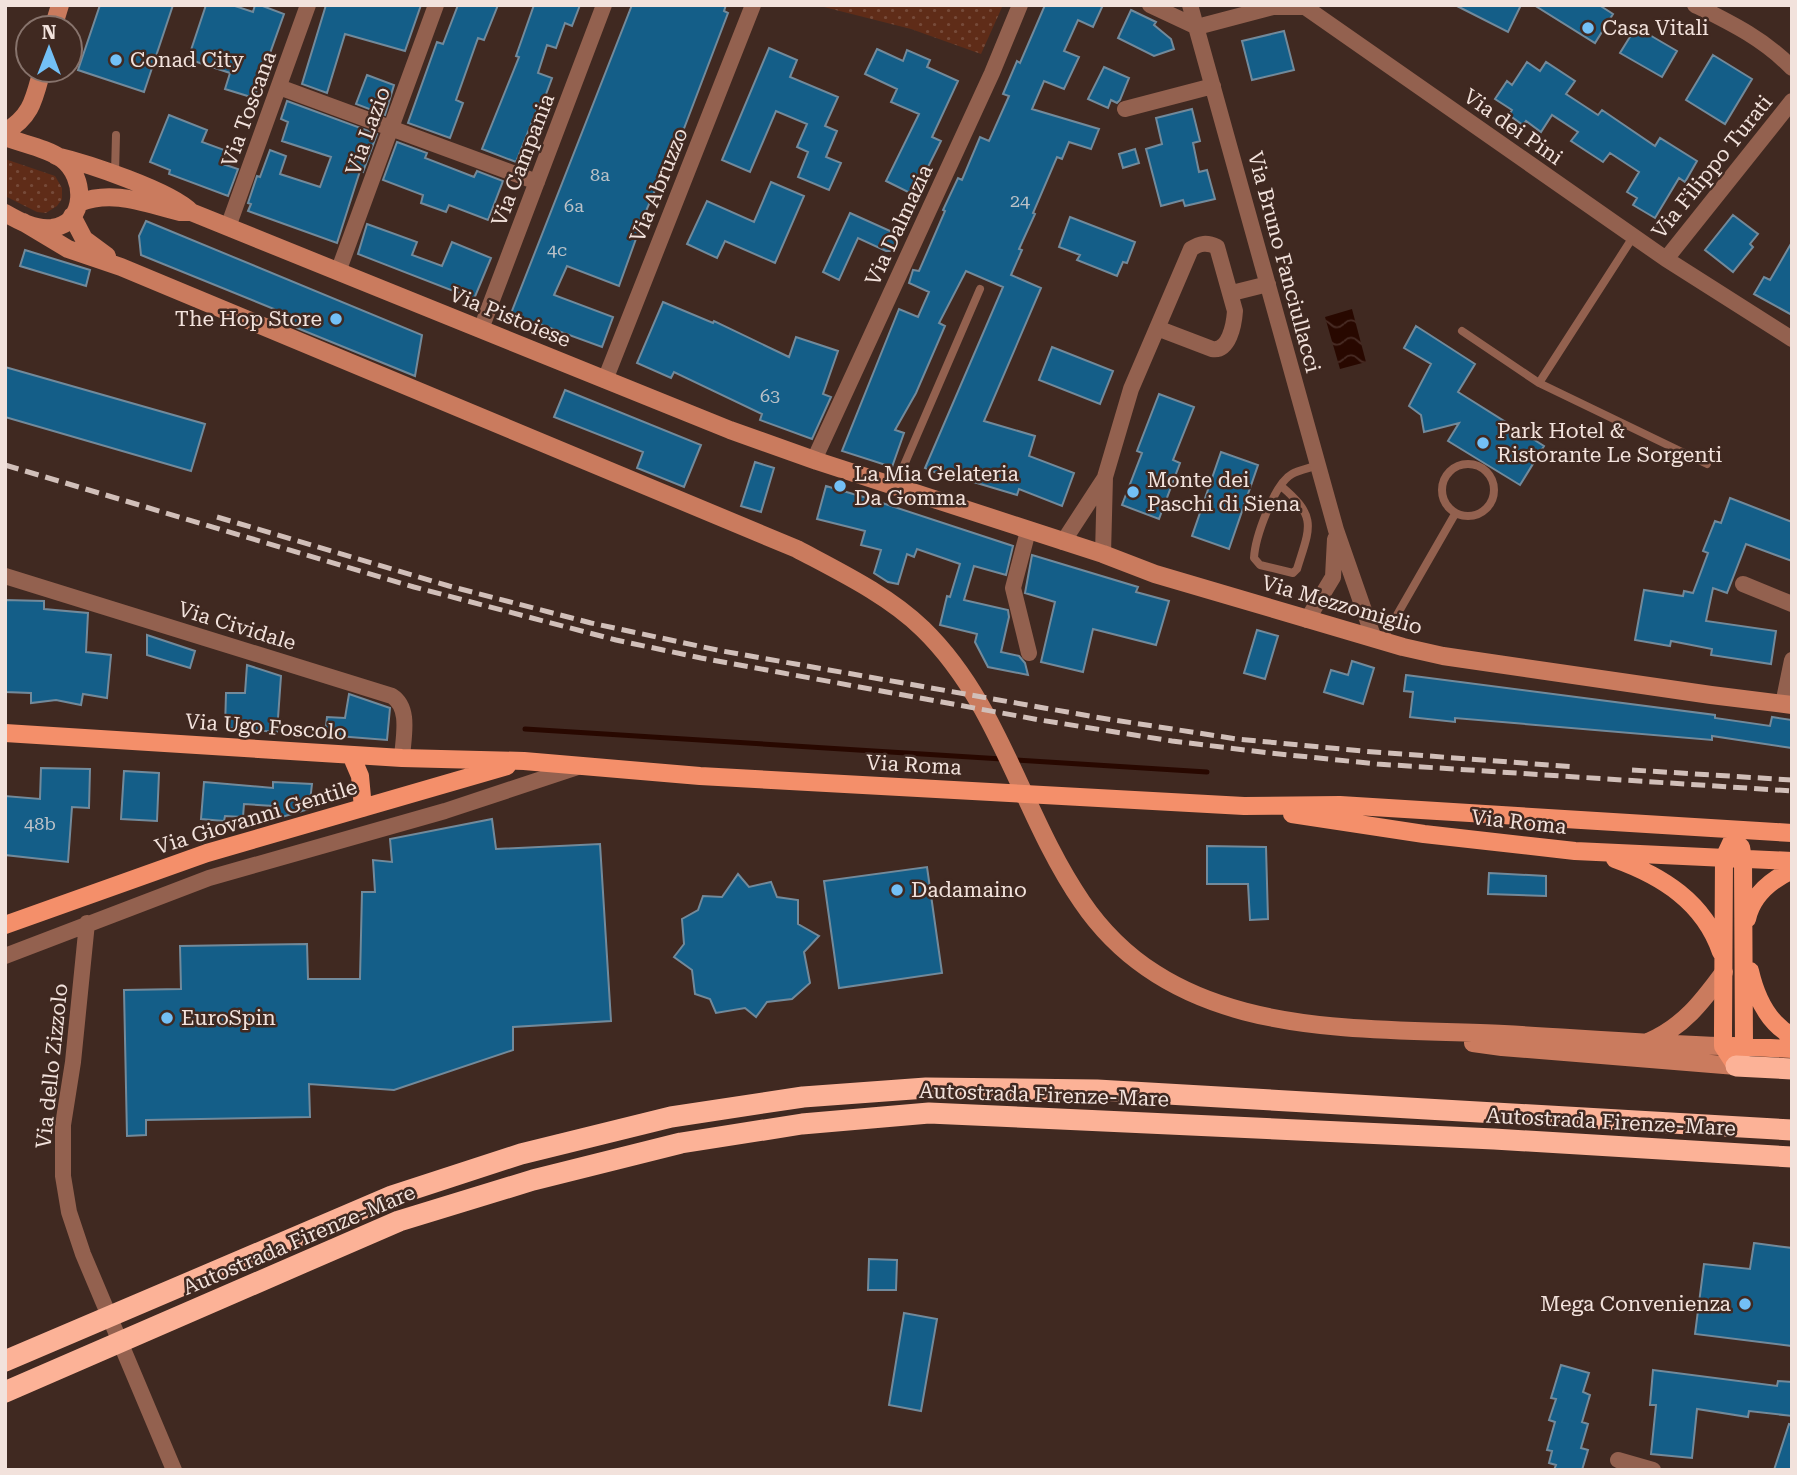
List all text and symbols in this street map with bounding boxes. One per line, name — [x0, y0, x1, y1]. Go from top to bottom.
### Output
north arrow — [14, 14, 84, 84]
place label: Casa Vitali — [1602, 16, 1709, 40]
marker: Casa Vitali — [1580, 20, 1596, 36]
text: N — [42, 21, 57, 44]
street label: Via Toscana — [217, 47, 281, 170]
place label: Conad City — [130, 48, 245, 72]
marker: Conad City — [108, 52, 124, 68]
street label: Via Lazio — [341, 84, 395, 178]
street label: Via dei Pini — [1459, 84, 1567, 170]
street label: Via Campania — [487, 90, 560, 230]
street label: Via Filippo Turati — [1647, 90, 1777, 243]
street label: Via Abruzzo — [625, 124, 693, 246]
street label: Via Bruno Fanciullacci — [1243, 149, 1325, 375]
street label: Via Dalmazia — [861, 160, 938, 289]
house number: 8a — [590, 164, 610, 185]
house number: 24 — [1010, 190, 1030, 211]
house number: 6a — [564, 195, 584, 216]
house number: 4c — [547, 239, 567, 260]
street label: Via Pistoiese — [446, 282, 574, 352]
place label: The Hop Store — [175, 307, 322, 331]
marker: The Hop Store — [328, 311, 344, 327]
house number: 63 — [760, 385, 780, 406]
place label: Park Hotel & Ristorante Le Sorgenti — [1497, 419, 1723, 467]
marker: Park Hotel & Ristorante Le Sorgenti — [1475, 435, 1491, 451]
place label: La Mia Gelateria Da Gomma — [854, 462, 1020, 510]
place label: Monte dei Paschi di Siena — [1147, 468, 1301, 516]
marker: La Mia Gelateria Da Gomma — [832, 478, 848, 494]
marker: Monte dei Paschi di Siena — [1125, 484, 1141, 500]
street label: Via Mezzomiglio — [1259, 571, 1425, 639]
street label: Via Cividale — [175, 597, 299, 655]
street label: Via Ugo Foscolo — [184, 709, 348, 745]
street label: Via Roma — [866, 751, 963, 780]
street label: Via Giovanni Gentile — [152, 775, 360, 859]
street label: Via Roma — [1470, 805, 1568, 839]
house number: 48b — [24, 813, 56, 834]
place label: Dadamaino — [911, 878, 1027, 902]
marker: Dadamaino — [889, 882, 905, 898]
street label: Via dello Zizzolo — [31, 982, 73, 1150]
place label: EuroSpin — [181, 1006, 276, 1030]
marker: EuroSpin — [159, 1010, 175, 1026]
street label: Autostrada Firenze-Mare — [919, 1079, 1169, 1111]
street label: Autostrada Firenze-Mare — [1485, 1103, 1737, 1141]
street label: Autostrada Firenze-Mare — [179, 1180, 419, 1300]
place label: Mega Convenienza — [1540, 1292, 1732, 1316]
marker: Mega Convenienza — [1737, 1296, 1753, 1312]

